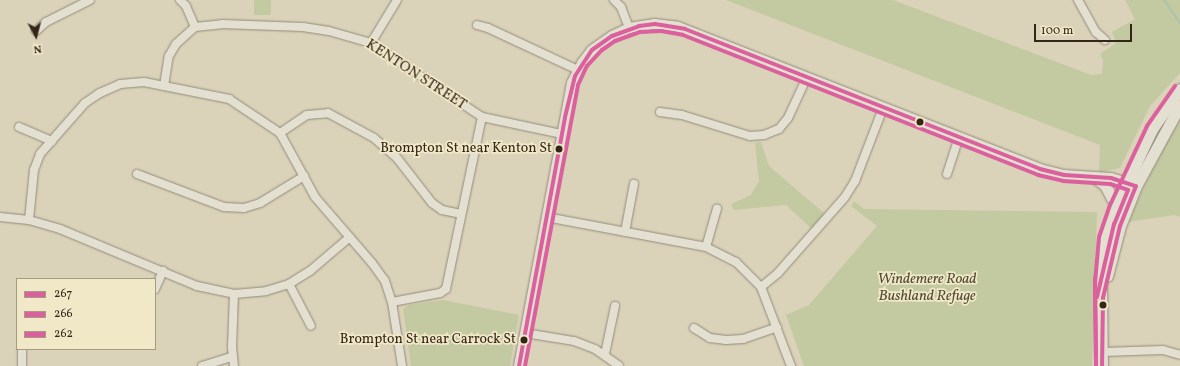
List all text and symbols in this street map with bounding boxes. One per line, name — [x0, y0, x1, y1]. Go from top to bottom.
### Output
north arrow — [16, 16, 56, 56]
scale bar — [1036, 16, 1134, 42]
text: 100 m — [1041, 23, 1073, 39]
street label: KENTON STREET — [362, 36, 470, 114]
text: N — [33, 40, 42, 56]
unlabelled marker — [915, 117, 925, 127]
place label: Brompton St near Kenton St — [380, 141, 552, 157]
marker: Brompton St near Kenton St — [554, 144, 564, 154]
park label: Windemere Road Bushland Refuge — [877, 270, 977, 305]
legend — [16, 278, 156, 350]
text: 267 — [54, 286, 72, 302]
unlabelled marker — [1098, 300, 1108, 310]
text: 266 — [54, 306, 73, 322]
text: 262 — [54, 326, 73, 342]
place label: Brompton St near Carrock St — [340, 332, 516, 348]
marker: Brompton St near Carrock St — [519, 335, 529, 345]

